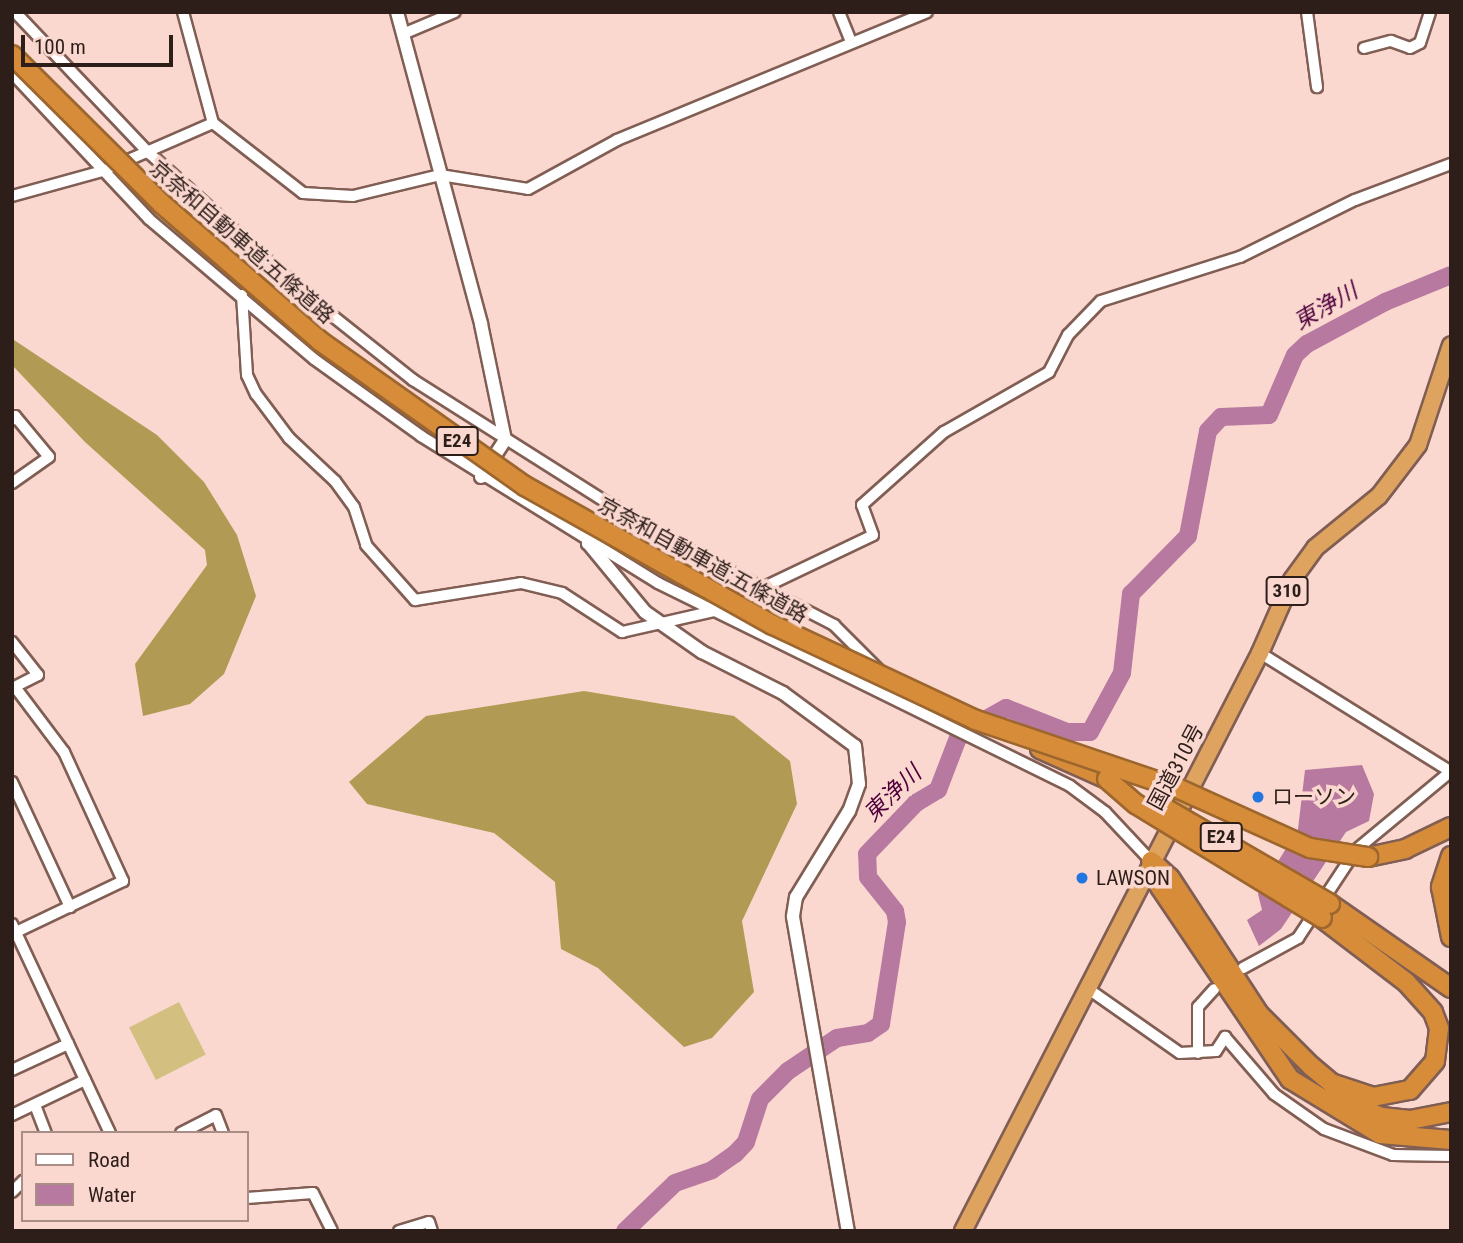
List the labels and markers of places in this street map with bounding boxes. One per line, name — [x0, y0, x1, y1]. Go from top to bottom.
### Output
place label: ローソン — [1272, 784, 1356, 810]
marker: ローソン — [1250, 789, 1266, 805]
place label: LAWSON — [1096, 865, 1170, 891]
marker: LAWSON — [1074, 870, 1090, 886]

